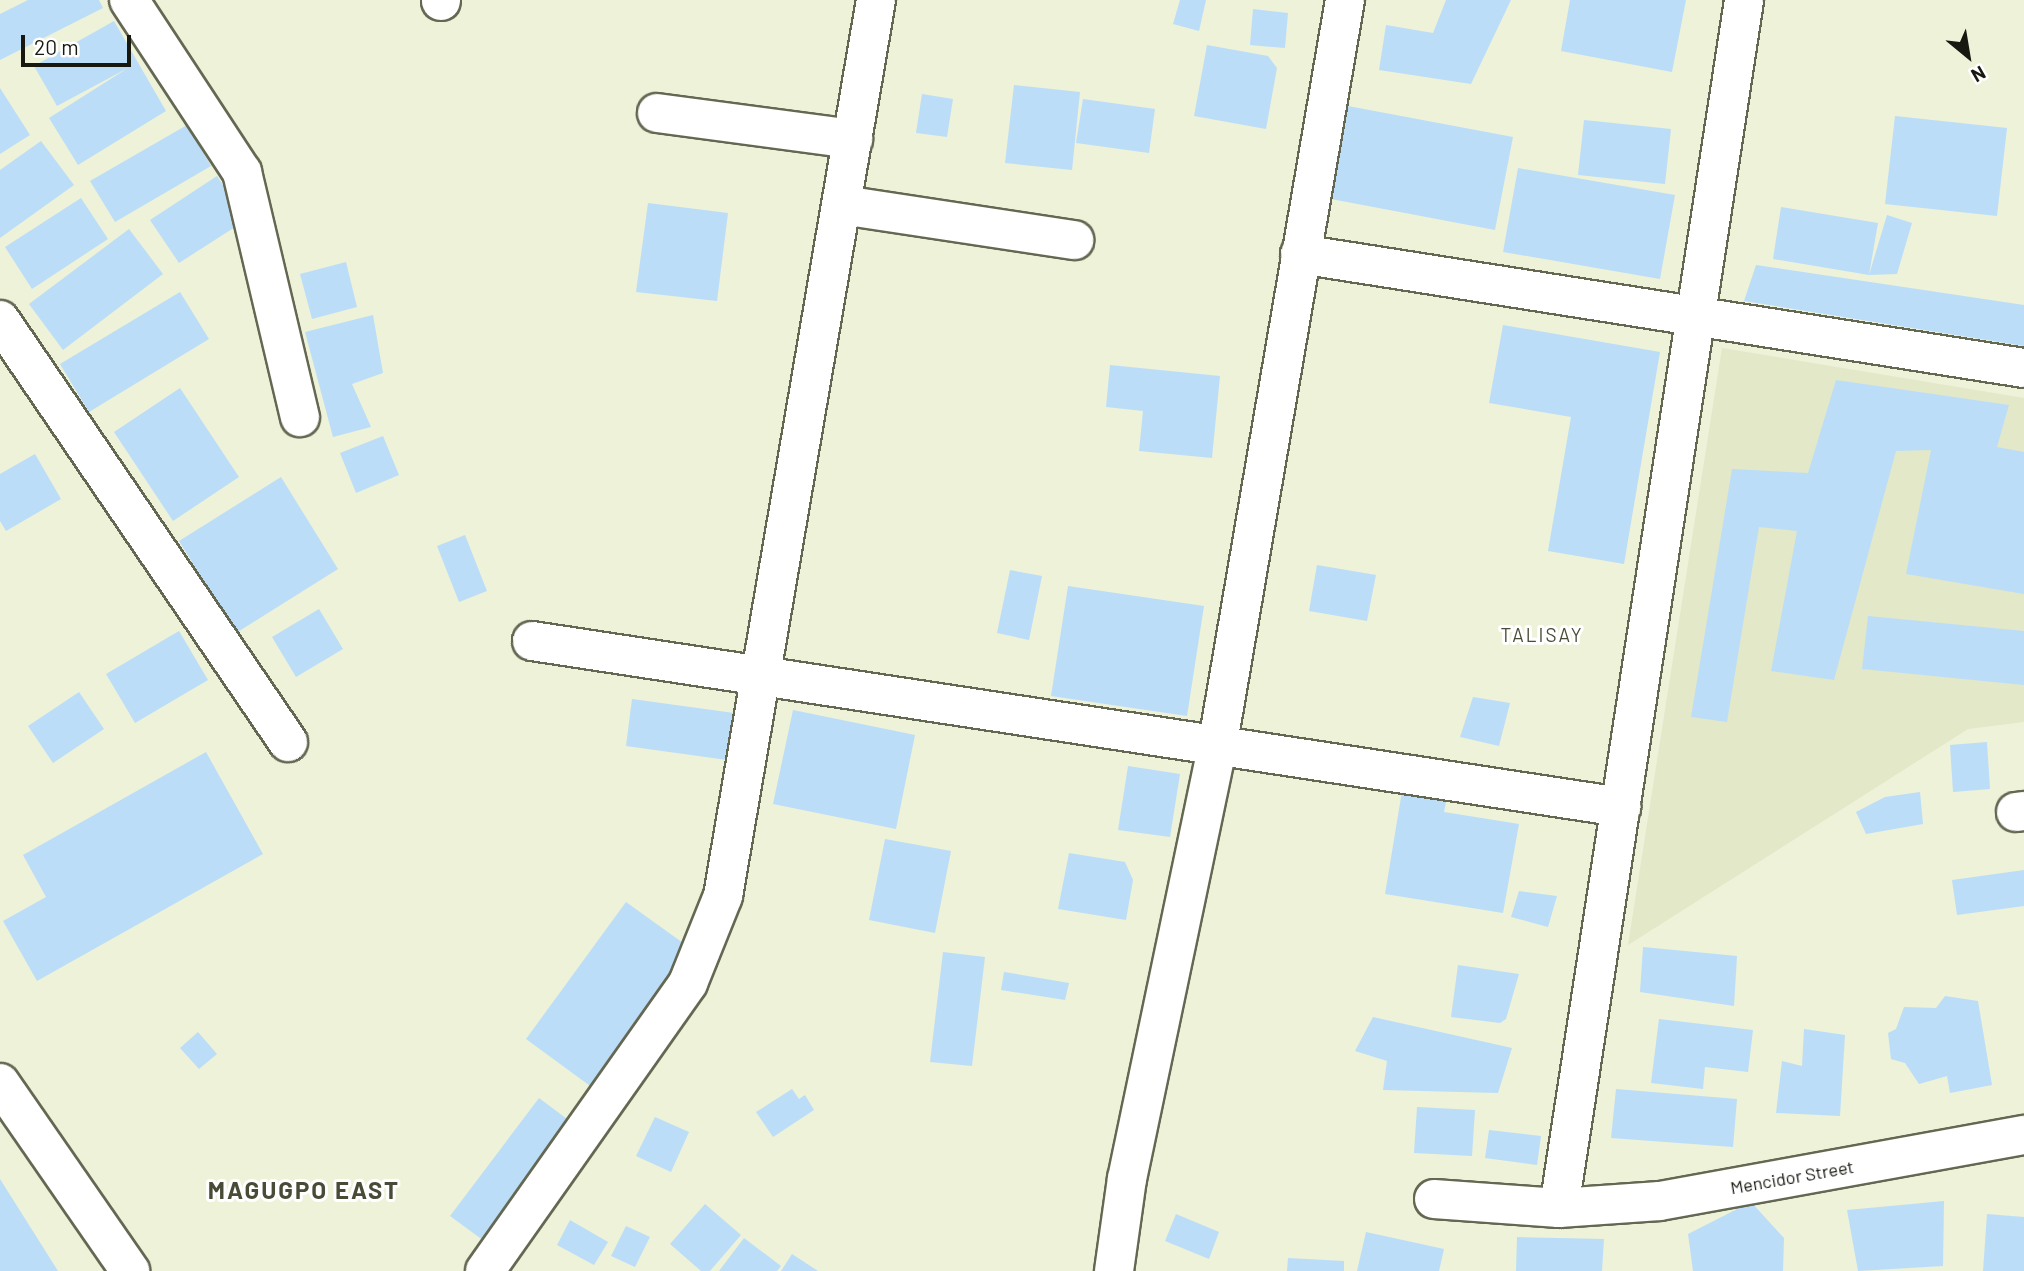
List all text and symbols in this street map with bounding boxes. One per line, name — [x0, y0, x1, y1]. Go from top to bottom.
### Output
scale bar — [24, 21, 135, 65]
north arrow — [1933, 21, 2003, 91]
text: 20 m — [34, 34, 79, 59]
text: N — [1968, 61, 1990, 88]
district label: TALISAY — [1501, 624, 1583, 646]
street label: Mencidor Street — [1729, 1156, 1855, 1198]
district label: MAGUGPO EAST — [209, 1176, 399, 1204]

